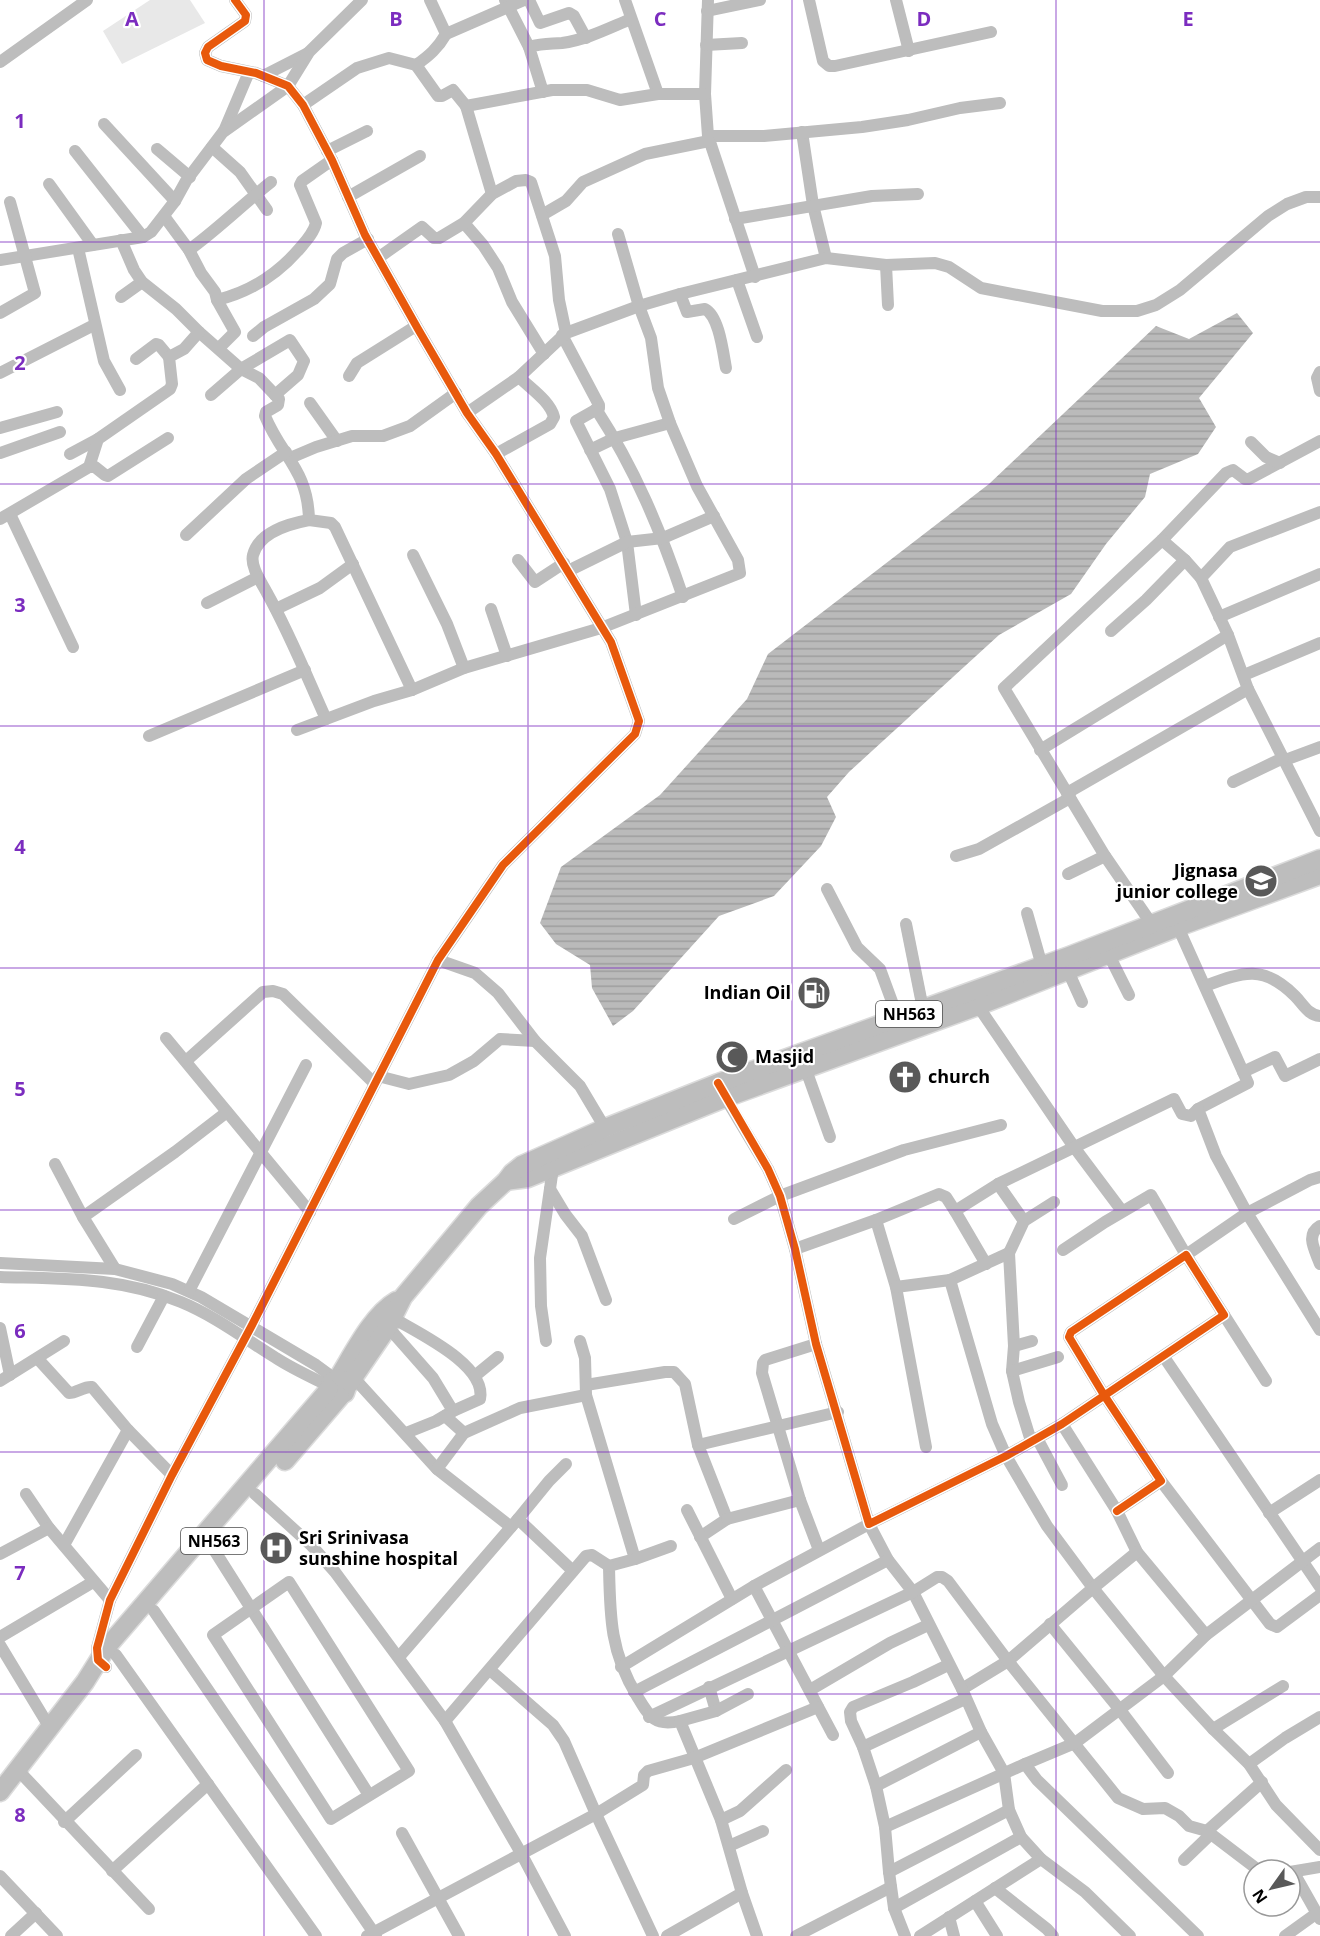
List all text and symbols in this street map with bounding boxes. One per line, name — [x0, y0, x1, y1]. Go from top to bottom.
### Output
text: A — [125, 5, 139, 32]
text: B — [389, 5, 403, 32]
text: C — [654, 5, 667, 32]
text: D — [917, 5, 931, 32]
text: E — [1182, 5, 1194, 32]
text: 1 — [14, 107, 26, 134]
text: 2 — [14, 349, 26, 376]
text: 3 — [14, 591, 26, 618]
text: 4 — [14, 833, 26, 860]
place label: Jignasa junior college — [1115, 858, 1238, 903]
school or university icon: Jignasa junior college — [1243, 863, 1279, 899]
fuel station icon: Indian Oil — [796, 975, 832, 1011]
place label: Indian Oil — [704, 980, 791, 1004]
road number: NH563 — [876, 1001, 942, 1027]
mosque icon: Masjid — [714, 1039, 750, 1075]
place label: Masjid — [755, 1044, 814, 1068]
church icon: church — [887, 1059, 923, 1095]
place label: church — [928, 1064, 990, 1088]
text: 5 — [14, 1075, 26, 1102]
text: 6 — [14, 1317, 26, 1344]
place label: Sri Srinivasa sunshine hospital — [299, 1525, 458, 1570]
road number: NH563 — [181, 1528, 247, 1554]
hospital icon: Sri Srinivasa sunshine hospital — [258, 1530, 294, 1566]
text: 7 — [14, 1559, 26, 1586]
text: 8 — [14, 1801, 26, 1828]
north arrow — [1242, 1858, 1302, 1918]
text: N — [1247, 1885, 1272, 1908]

